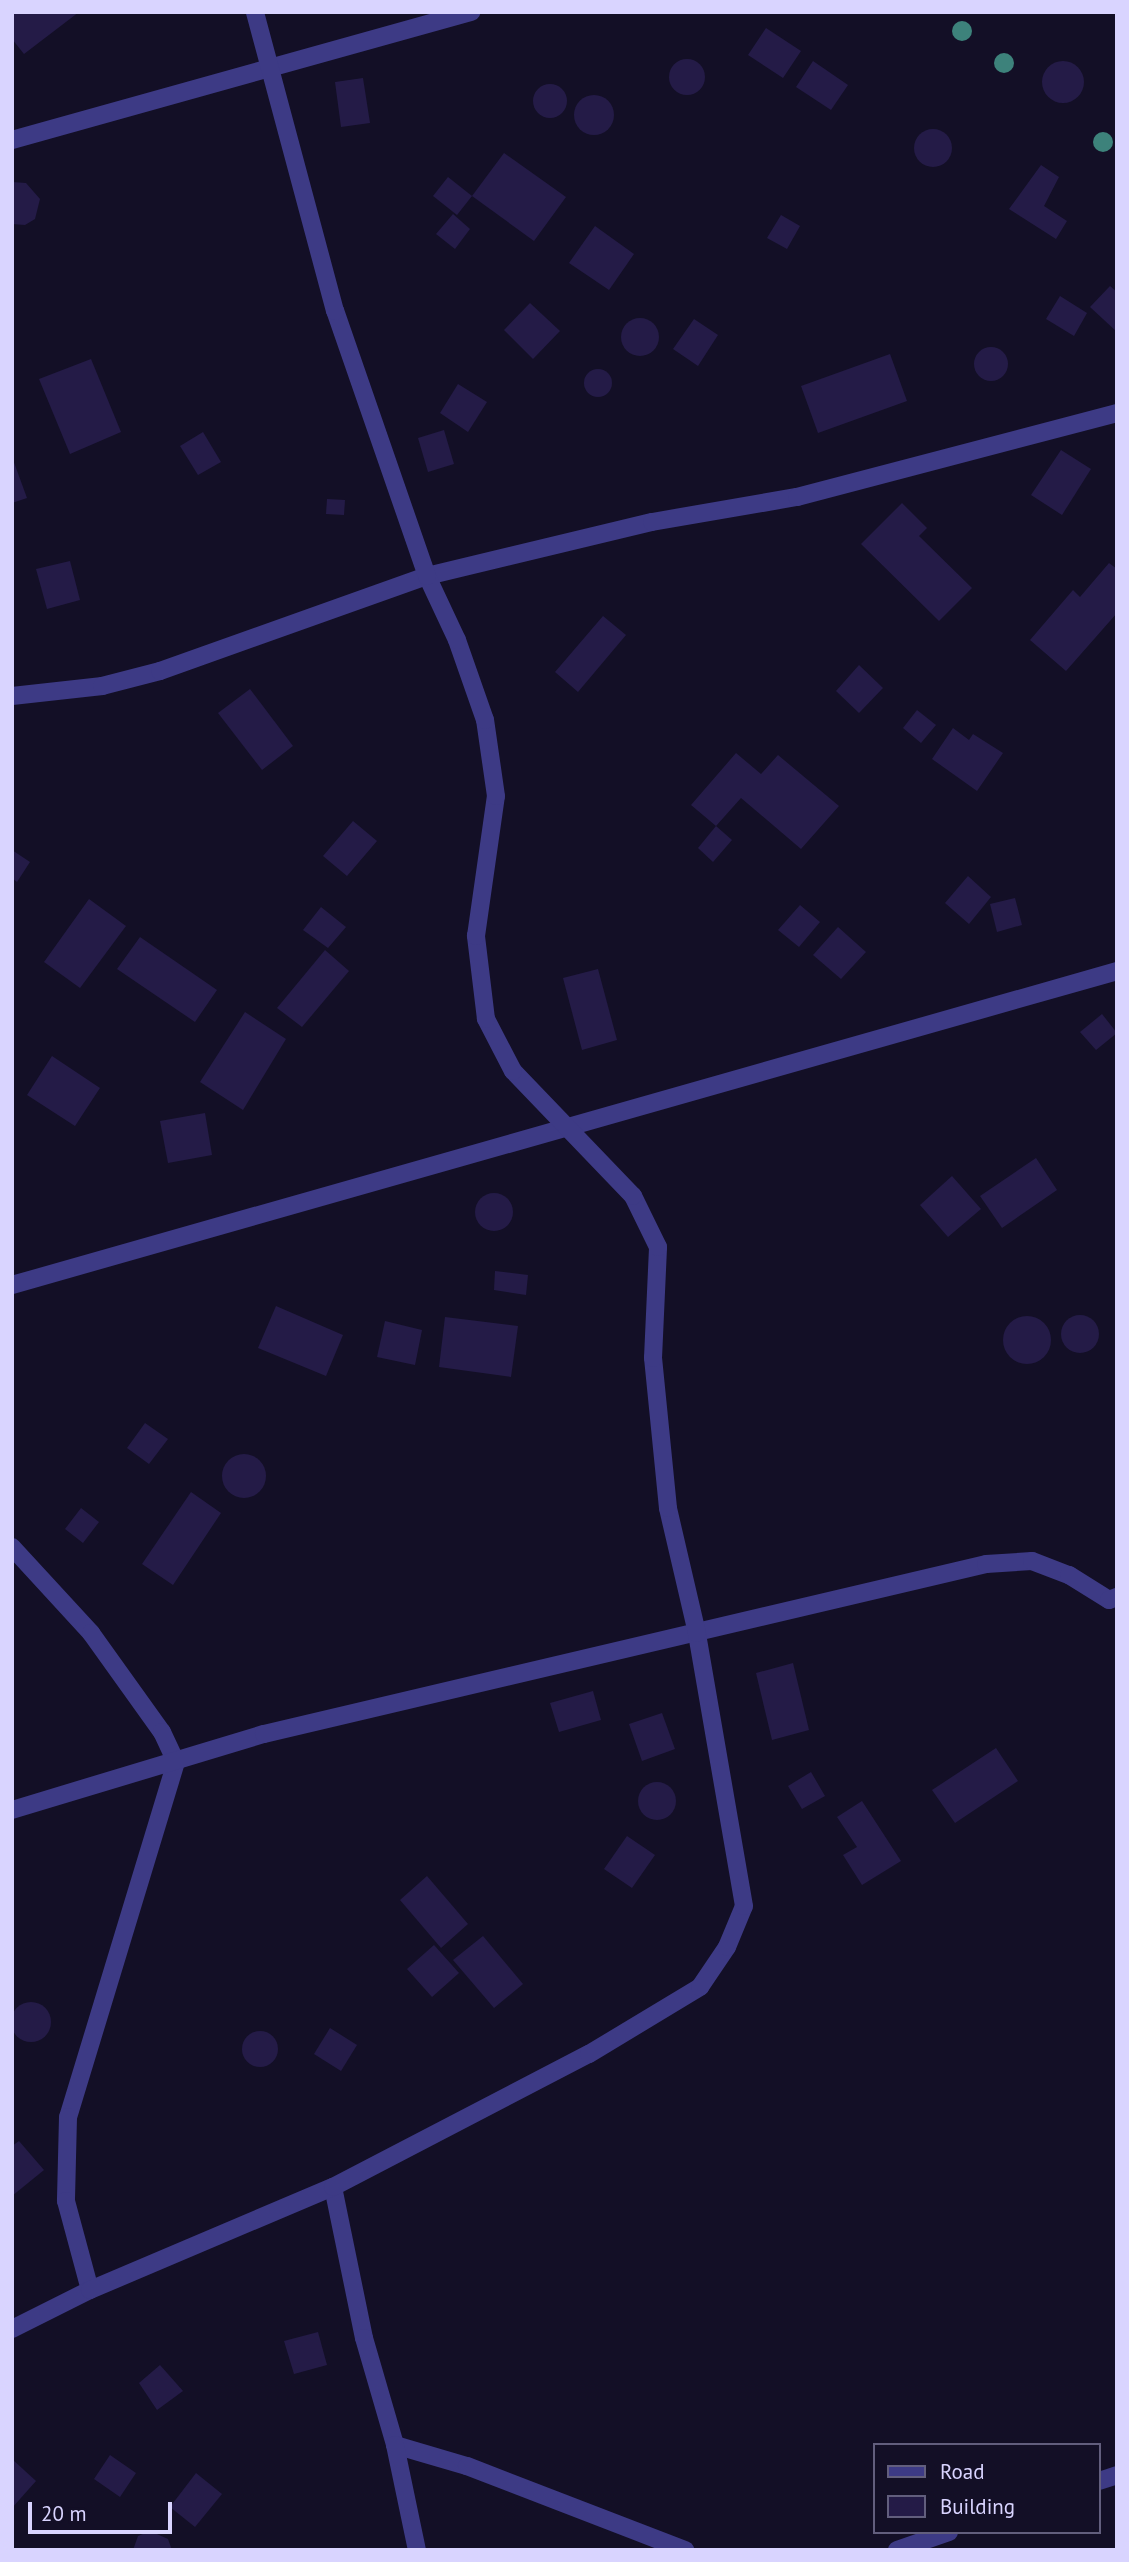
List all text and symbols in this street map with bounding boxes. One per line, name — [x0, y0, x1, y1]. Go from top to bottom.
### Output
legend — [874, 2443, 1101, 2534]
text: Road — [940, 2458, 984, 2485]
scale bar — [32, 2488, 175, 2532]
text: Building — [940, 2493, 1015, 2520]
text: 20 m — [41, 2500, 87, 2527]

